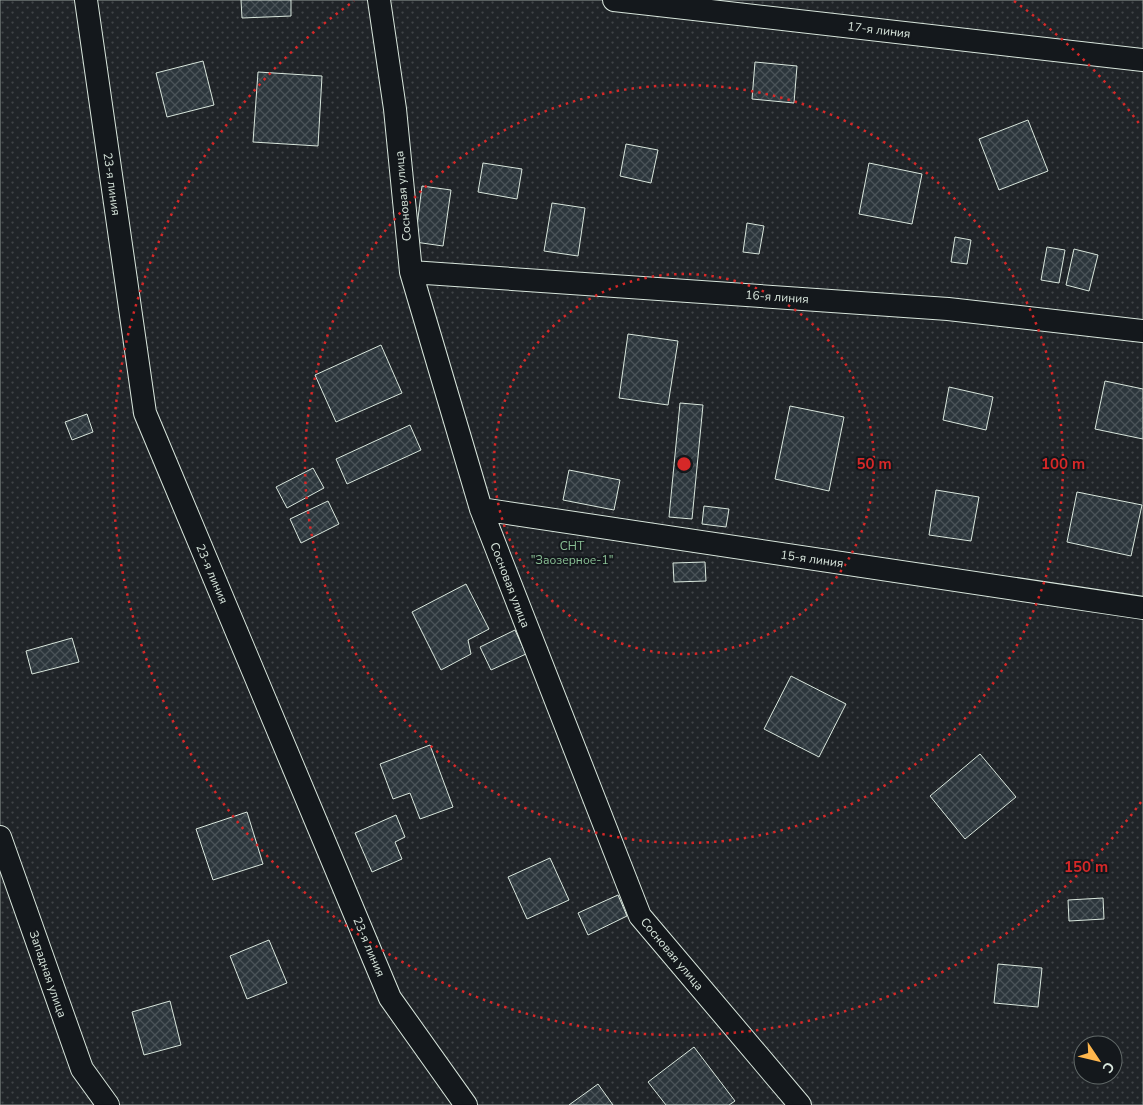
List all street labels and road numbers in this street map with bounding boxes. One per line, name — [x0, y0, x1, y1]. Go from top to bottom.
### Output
street label: 17-я линия — [847, 18, 911, 42]
street label: Сосновая улица — [391, 150, 415, 242]
street label: 23-я линия — [100, 151, 124, 217]
street label: 16-я линия — [745, 287, 809, 307]
street label: Сосновая улица — [486, 540, 534, 630]
street label: 23-я линия — [192, 542, 232, 606]
street label: 15-я линия — [779, 547, 845, 571]
street label: Сосновая улица — [637, 914, 707, 994]
street label: 23-я линия — [349, 915, 389, 979]
street label: Западная улица — [26, 928, 70, 1020]

